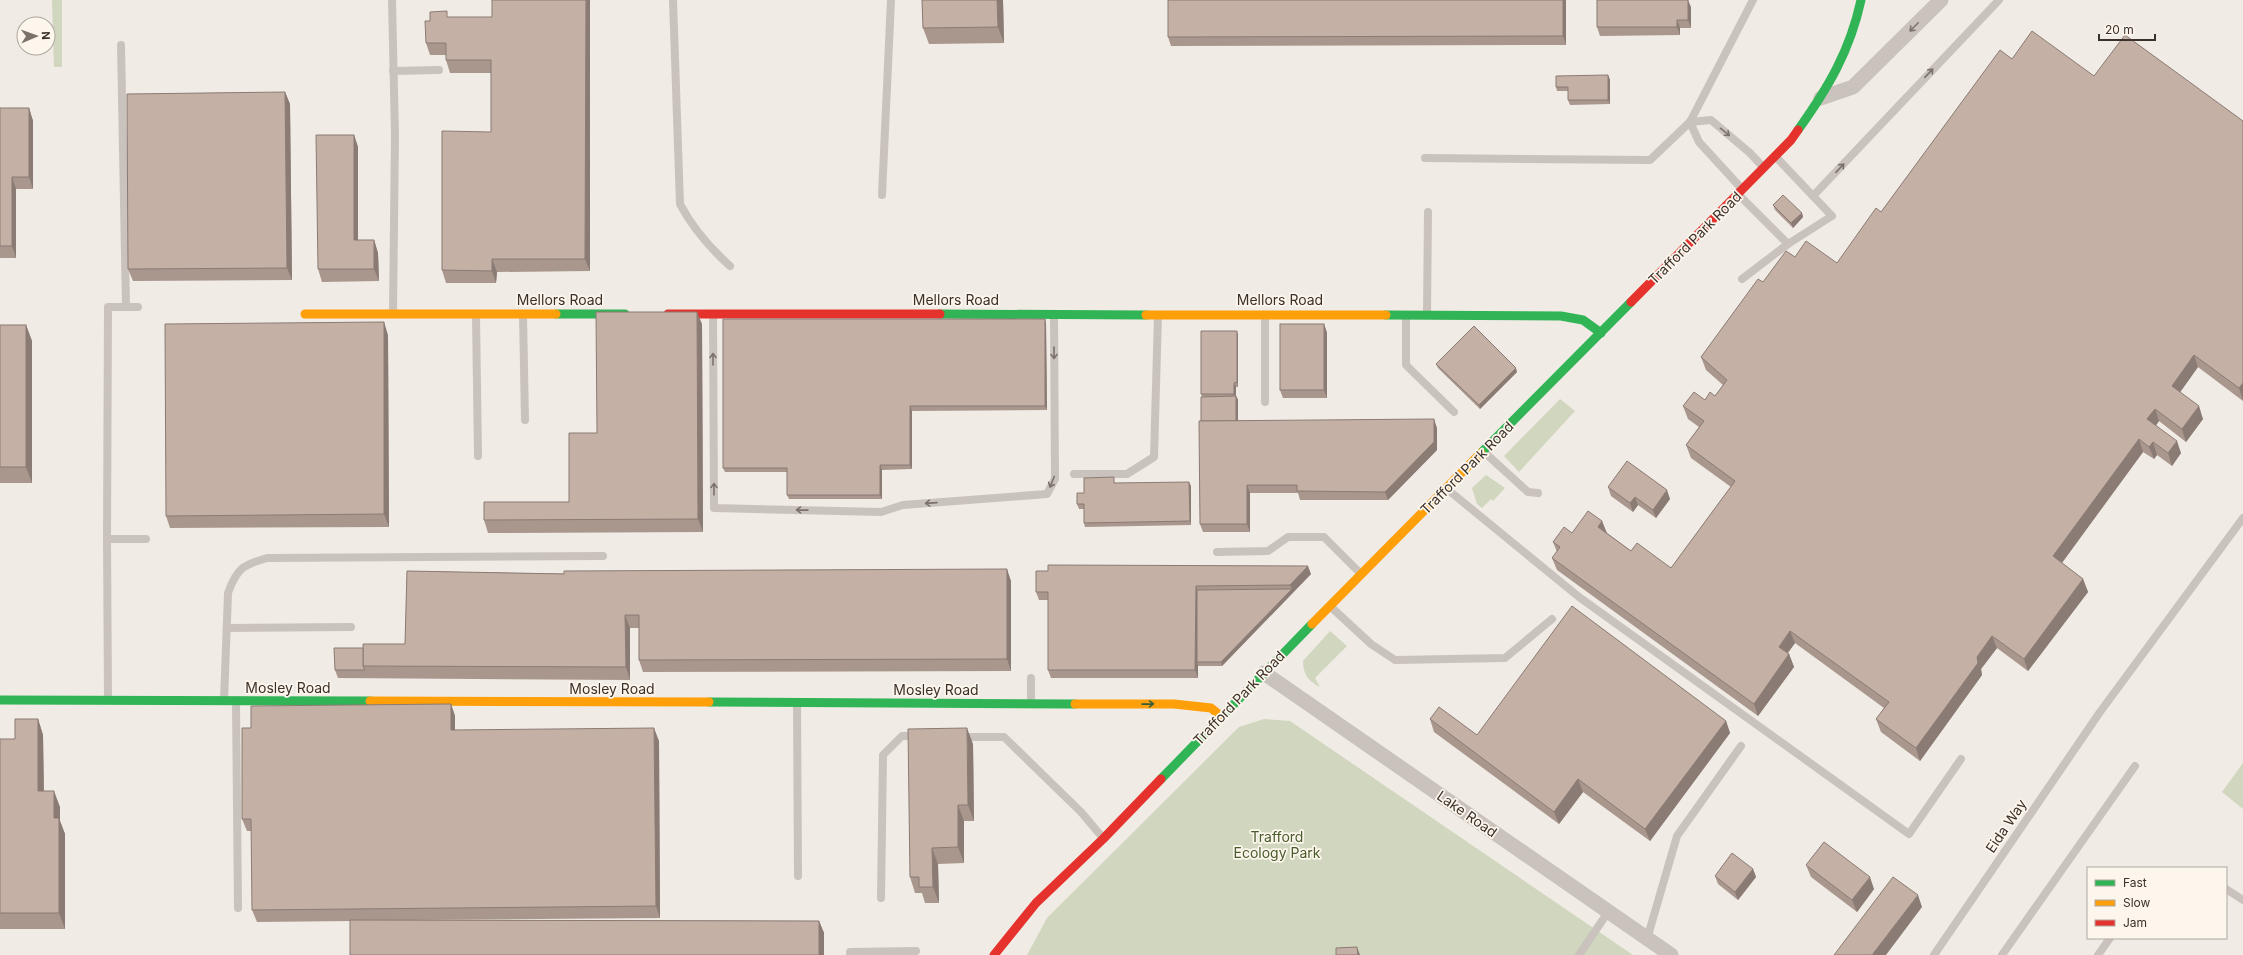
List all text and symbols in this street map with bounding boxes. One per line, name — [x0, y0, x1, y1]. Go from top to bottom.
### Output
north arrow — [16, 16, 56, 56]
scale bar — [2099, 16, 2155, 42]
text: 20 m — [2105, 22, 2134, 37]
one-way arrow — [1909, 23, 1919, 32]
text: N — [39, 31, 53, 40]
one-way arrow — [1925, 68, 1934, 78]
one-way arrow — [1720, 128, 1731, 137]
one-way arrow — [1835, 163, 1845, 173]
street label: Trafford Park Road — [1645, 188, 1745, 288]
street label: Mellors Road — [517, 291, 603, 308]
street label: Mellors Road — [913, 291, 999, 308]
street label: Mellors Road — [1237, 291, 1323, 308]
one-way arrow — [1050, 346, 1058, 359]
one-way arrow — [709, 353, 717, 366]
street label: Trafford Park Road — [1417, 418, 1517, 518]
one-way arrow — [1048, 476, 1056, 488]
one-way arrow — [710, 483, 718, 496]
one-way arrow — [925, 499, 938, 507]
one-way arrow — [796, 506, 809, 514]
street label: Trafford Park Road — [1189, 647, 1288, 748]
street label: Mosley Road — [245, 679, 331, 696]
street label: Mosley Road — [569, 680, 655, 697]
street label: Mosley Road — [893, 681, 979, 698]
one-way arrow — [1141, 700, 1154, 708]
street label: Lake Road — [1434, 787, 1500, 840]
street label: Eida Way — [1982, 796, 2030, 856]
park label: Trafford Ecology Park — [1234, 828, 1321, 861]
legend — [2087, 867, 2227, 939]
text: Fast — [2123, 875, 2147, 890]
text: Slow — [2123, 895, 2151, 910]
text: Jam — [2123, 915, 2147, 930]

